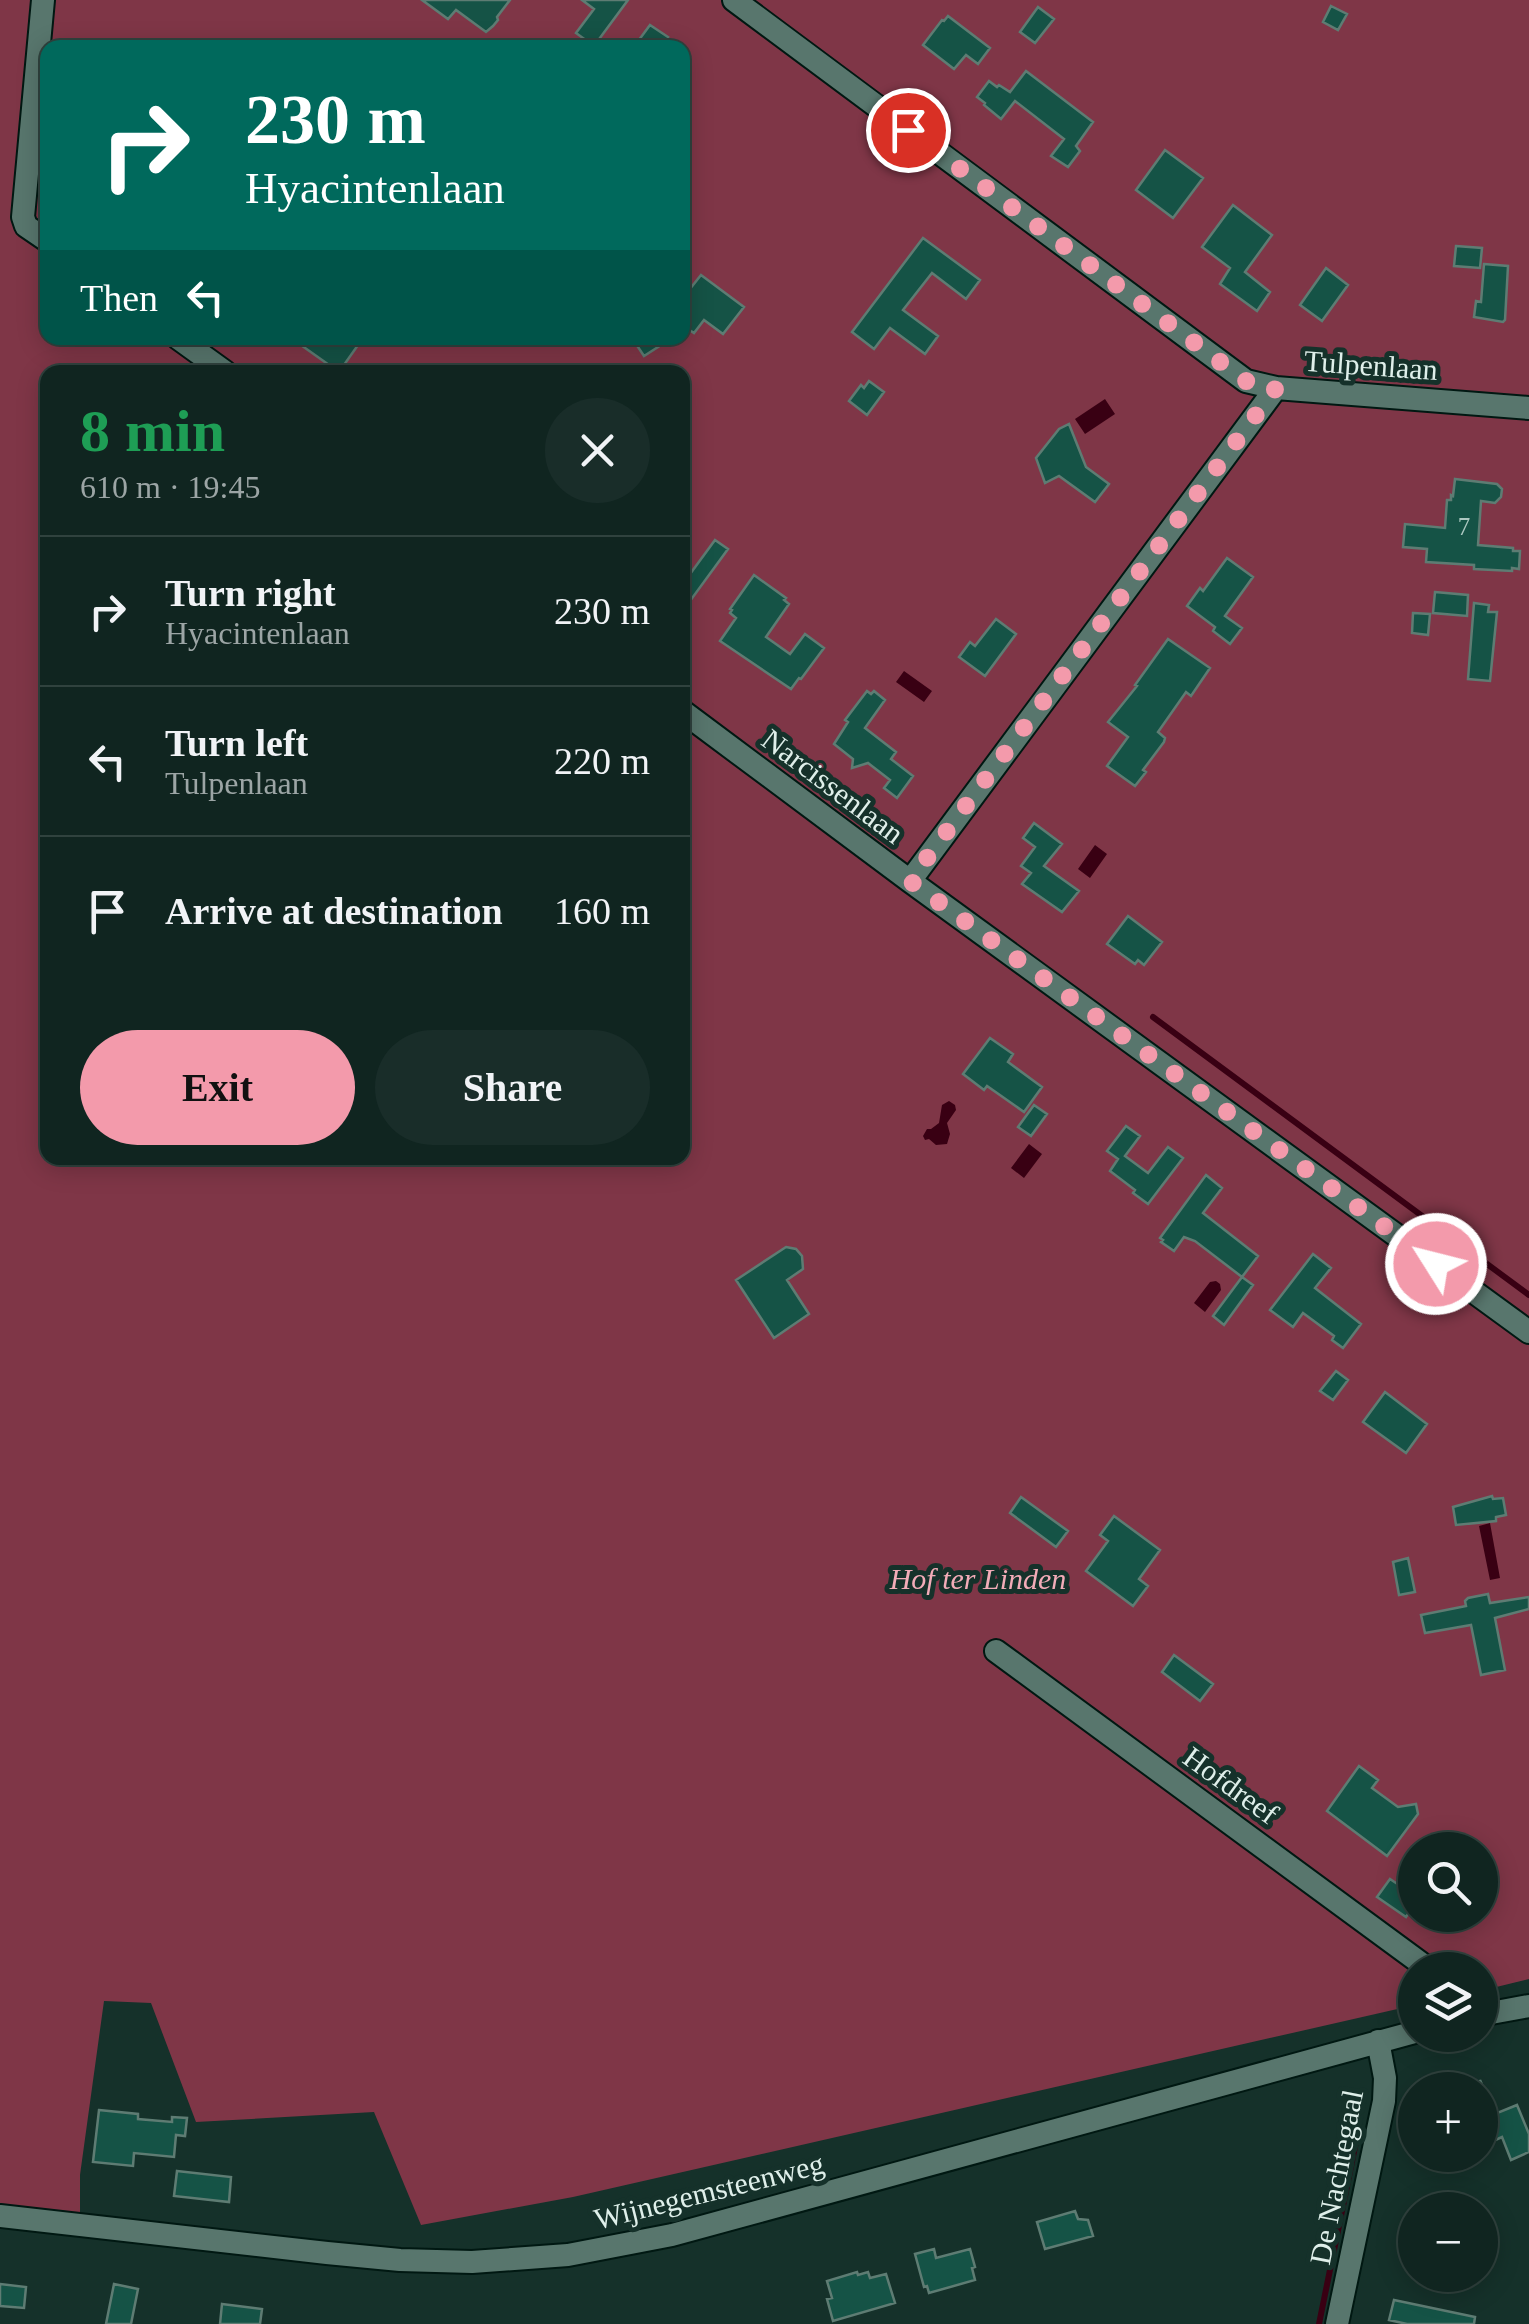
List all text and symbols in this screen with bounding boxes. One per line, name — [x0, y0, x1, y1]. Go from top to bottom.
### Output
icon: right — [80, 80, 210, 210]
text: 230 m — [245, 81, 426, 158]
pin — [866, 88, 951, 173]
icon: arrive — [881, 103, 936, 158]
text: Hyacintenlaan — [245, 163, 505, 213]
icon: left — [178, 270, 233, 325]
text: Then — [80, 277, 158, 319]
street label: Tulpenlaan — [1303, 344, 1439, 386]
text: 8 min — [80, 398, 225, 464]
button: close — [545, 398, 650, 503]
text: 610 m · 19:45 — [80, 469, 260, 505]
house number: 7 — [1458, 513, 1470, 540]
text: Turn right — [165, 572, 336, 614]
icon: right — [80, 584, 135, 639]
text: 230 m — [554, 590, 650, 632]
text: Hyacintenlaan — [165, 615, 350, 651]
text: Turn left — [165, 722, 308, 764]
street label: Narcissenlaan — [756, 722, 910, 850]
icon: left — [80, 734, 135, 789]
text: 220 m — [554, 740, 650, 782]
text: Tulpenlaan — [165, 765, 308, 801]
icon: arrive — [80, 884, 135, 939]
text: Arrive at destination — [165, 890, 503, 932]
text: 160 m — [554, 890, 650, 932]
button: Exit — [80, 1030, 355, 1145]
button: Share — [375, 1030, 650, 1145]
position arrow — [1384, 1212, 1488, 1316]
park label: Hof ter Linden — [889, 1562, 1066, 1595]
street label: Hofdreef — [1178, 1740, 1284, 1830]
map controls — [1398, 1832, 1498, 2292]
button: search — [1398, 1832, 1498, 1932]
button: layers — [1398, 1952, 1498, 2052]
button: + — [1398, 2072, 1498, 2172]
street label: De Nachtegaal — [1303, 2087, 1369, 2267]
street label: Wijnegemsteenweg — [591, 2147, 827, 2235]
button: − — [1398, 2192, 1498, 2292]

